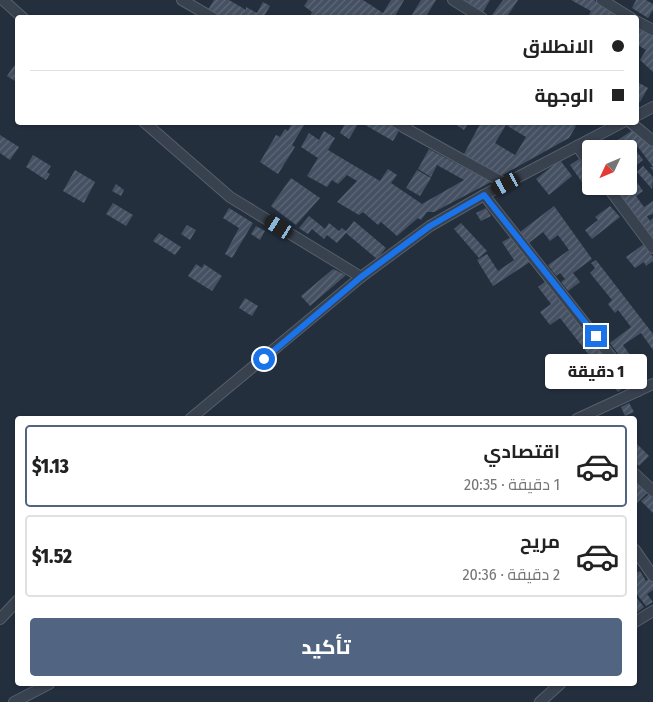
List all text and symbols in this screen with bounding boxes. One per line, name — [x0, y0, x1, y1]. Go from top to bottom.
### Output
text: الانطلاق — [523, 35, 594, 58]
text: الوجهة — [534, 84, 594, 107]
north arrow — [582, 140, 638, 195]
map controls — [582, 140, 637, 195]
car — [489, 170, 522, 198]
car — [262, 213, 295, 241]
route end — [585, 325, 607, 347]
route start — [253, 348, 275, 370]
callout: 1 دقيقة — [545, 354, 647, 388]
text: 1 دقيقة — [568, 362, 624, 381]
text: اقتصادي — [484, 440, 560, 463]
icon: car — [575, 444, 620, 489]
text: $1.13 — [32, 455, 69, 478]
text: 1 دقيقة · 20:35 — [464, 475, 560, 494]
text: مريح — [520, 530, 560, 553]
icon: car — [575, 534, 620, 579]
text: $1.52 — [32, 545, 72, 568]
text: 2 دقيقة · 20:36 — [463, 565, 560, 584]
button: تأكيد — [30, 618, 622, 676]

